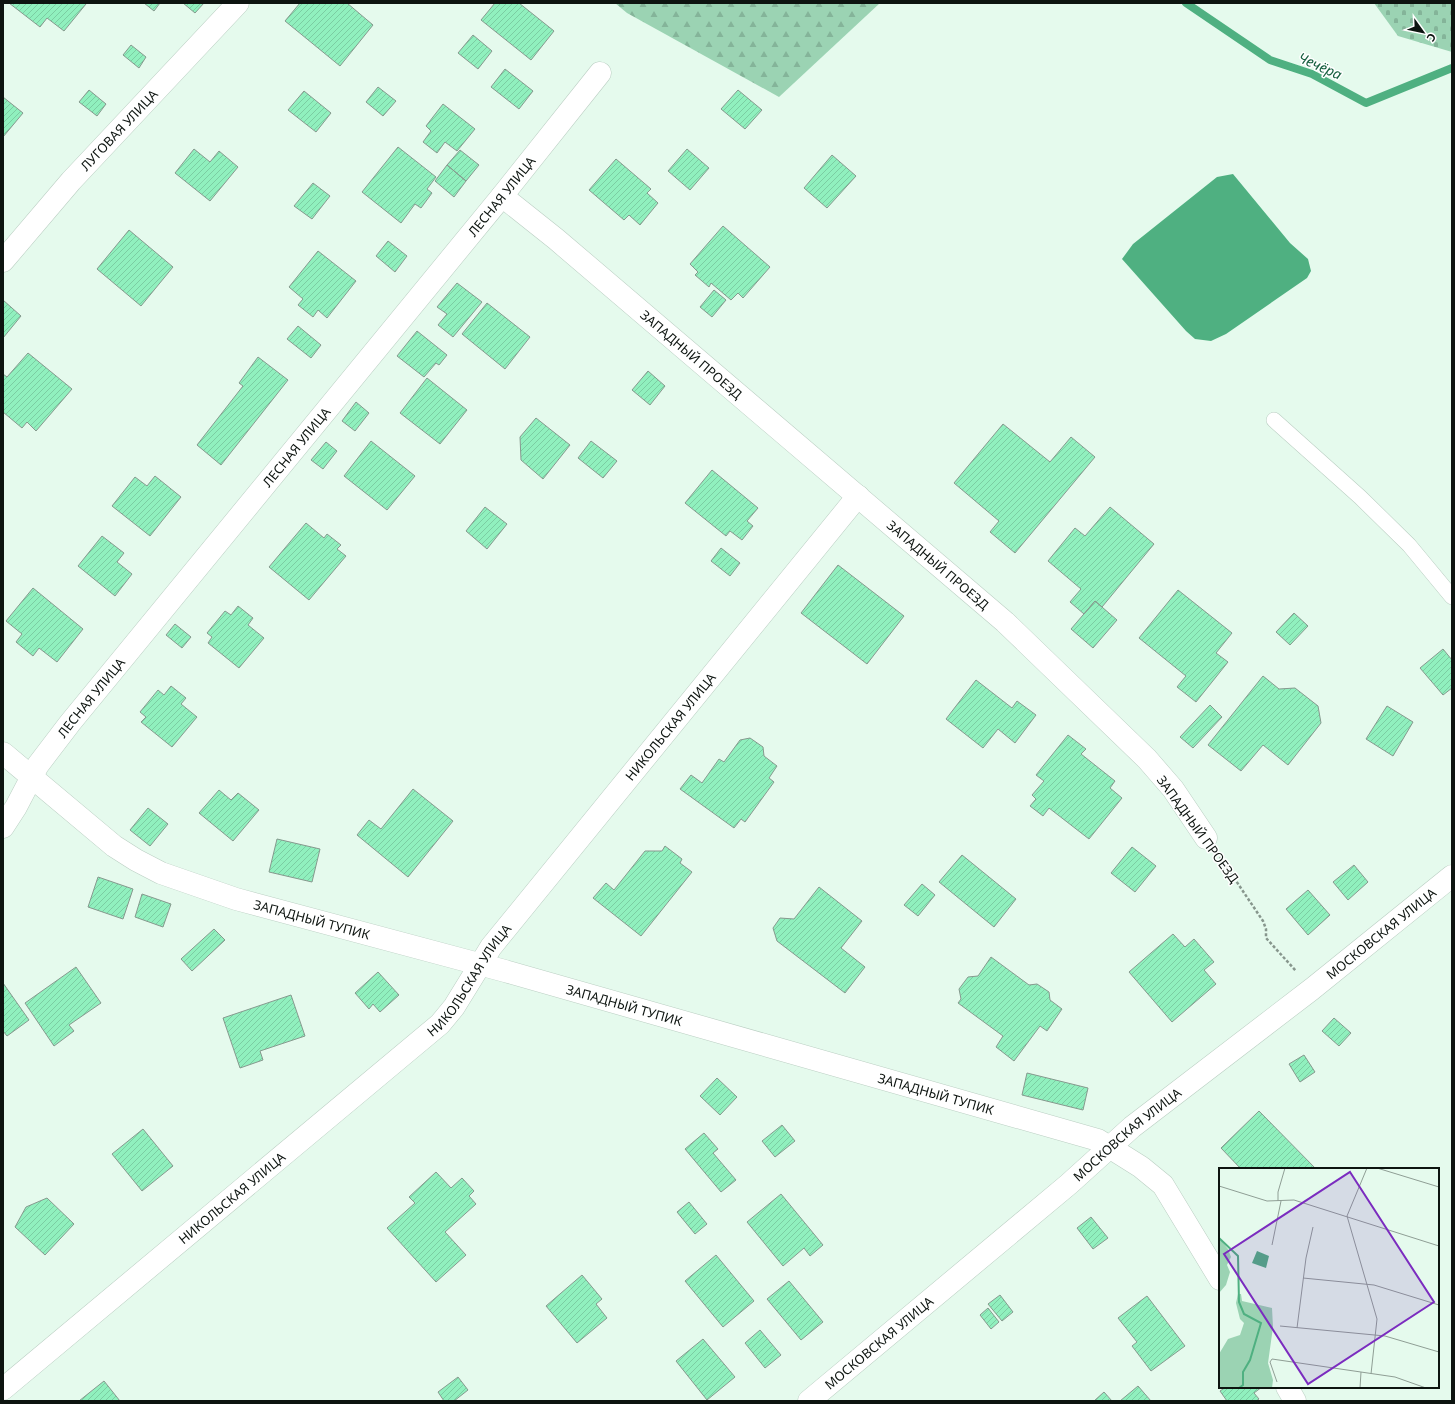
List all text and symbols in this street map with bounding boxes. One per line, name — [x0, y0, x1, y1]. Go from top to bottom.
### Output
north arrow — [1403, 12, 1443, 52]
text: С — [1424, 31, 1440, 45]
water label: Чечёра — [1295, 48, 1345, 84]
street label: ЛУГОВАЯ УЛИЦА — [76, 85, 162, 175]
street label: ЛЕСНАЯ УЛИЦА — [464, 152, 540, 240]
street label: ЗАПАДНЫЙ ПРОЕЗД — [637, 306, 747, 403]
street label: ЛЕСНАЯ УЛИЦА — [258, 403, 335, 491]
street label: ЗАПАДНЫЙ ПРОЕЗД — [883, 516, 993, 614]
street label: ЛЕСНАЯ УЛИЦА — [53, 653, 129, 741]
street label: НИКОЛЬСКАЯ УЛИЦА — [621, 668, 720, 784]
street label: ЗАПАДНЫЙ ПРОЕЗД — [1153, 772, 1243, 887]
street label: МОСКОВСКАЯ УЛИЦА — [1322, 883, 1440, 983]
street label: ЗАПАДНЫЙ ТУПИК — [252, 895, 372, 943]
street label: НИКОЛЬСКАЯ УЛИЦА — [423, 920, 516, 1040]
street label: ЗАПАДНЫЙ ТУПИК — [564, 980, 684, 1030]
street label: ЗАПАДНЫЙ ТУПИК — [876, 1069, 996, 1119]
street label: МОСКОВСКАЯ УЛИЦА — [1069, 1083, 1185, 1185]
street label: НИКОЛЬСКАЯ УЛИЦА — [174, 1148, 290, 1248]
inset map — [1219, 1168, 1439, 1388]
street label: МОСКОВСКАЯ УЛИЦА — [821, 1292, 938, 1393]

